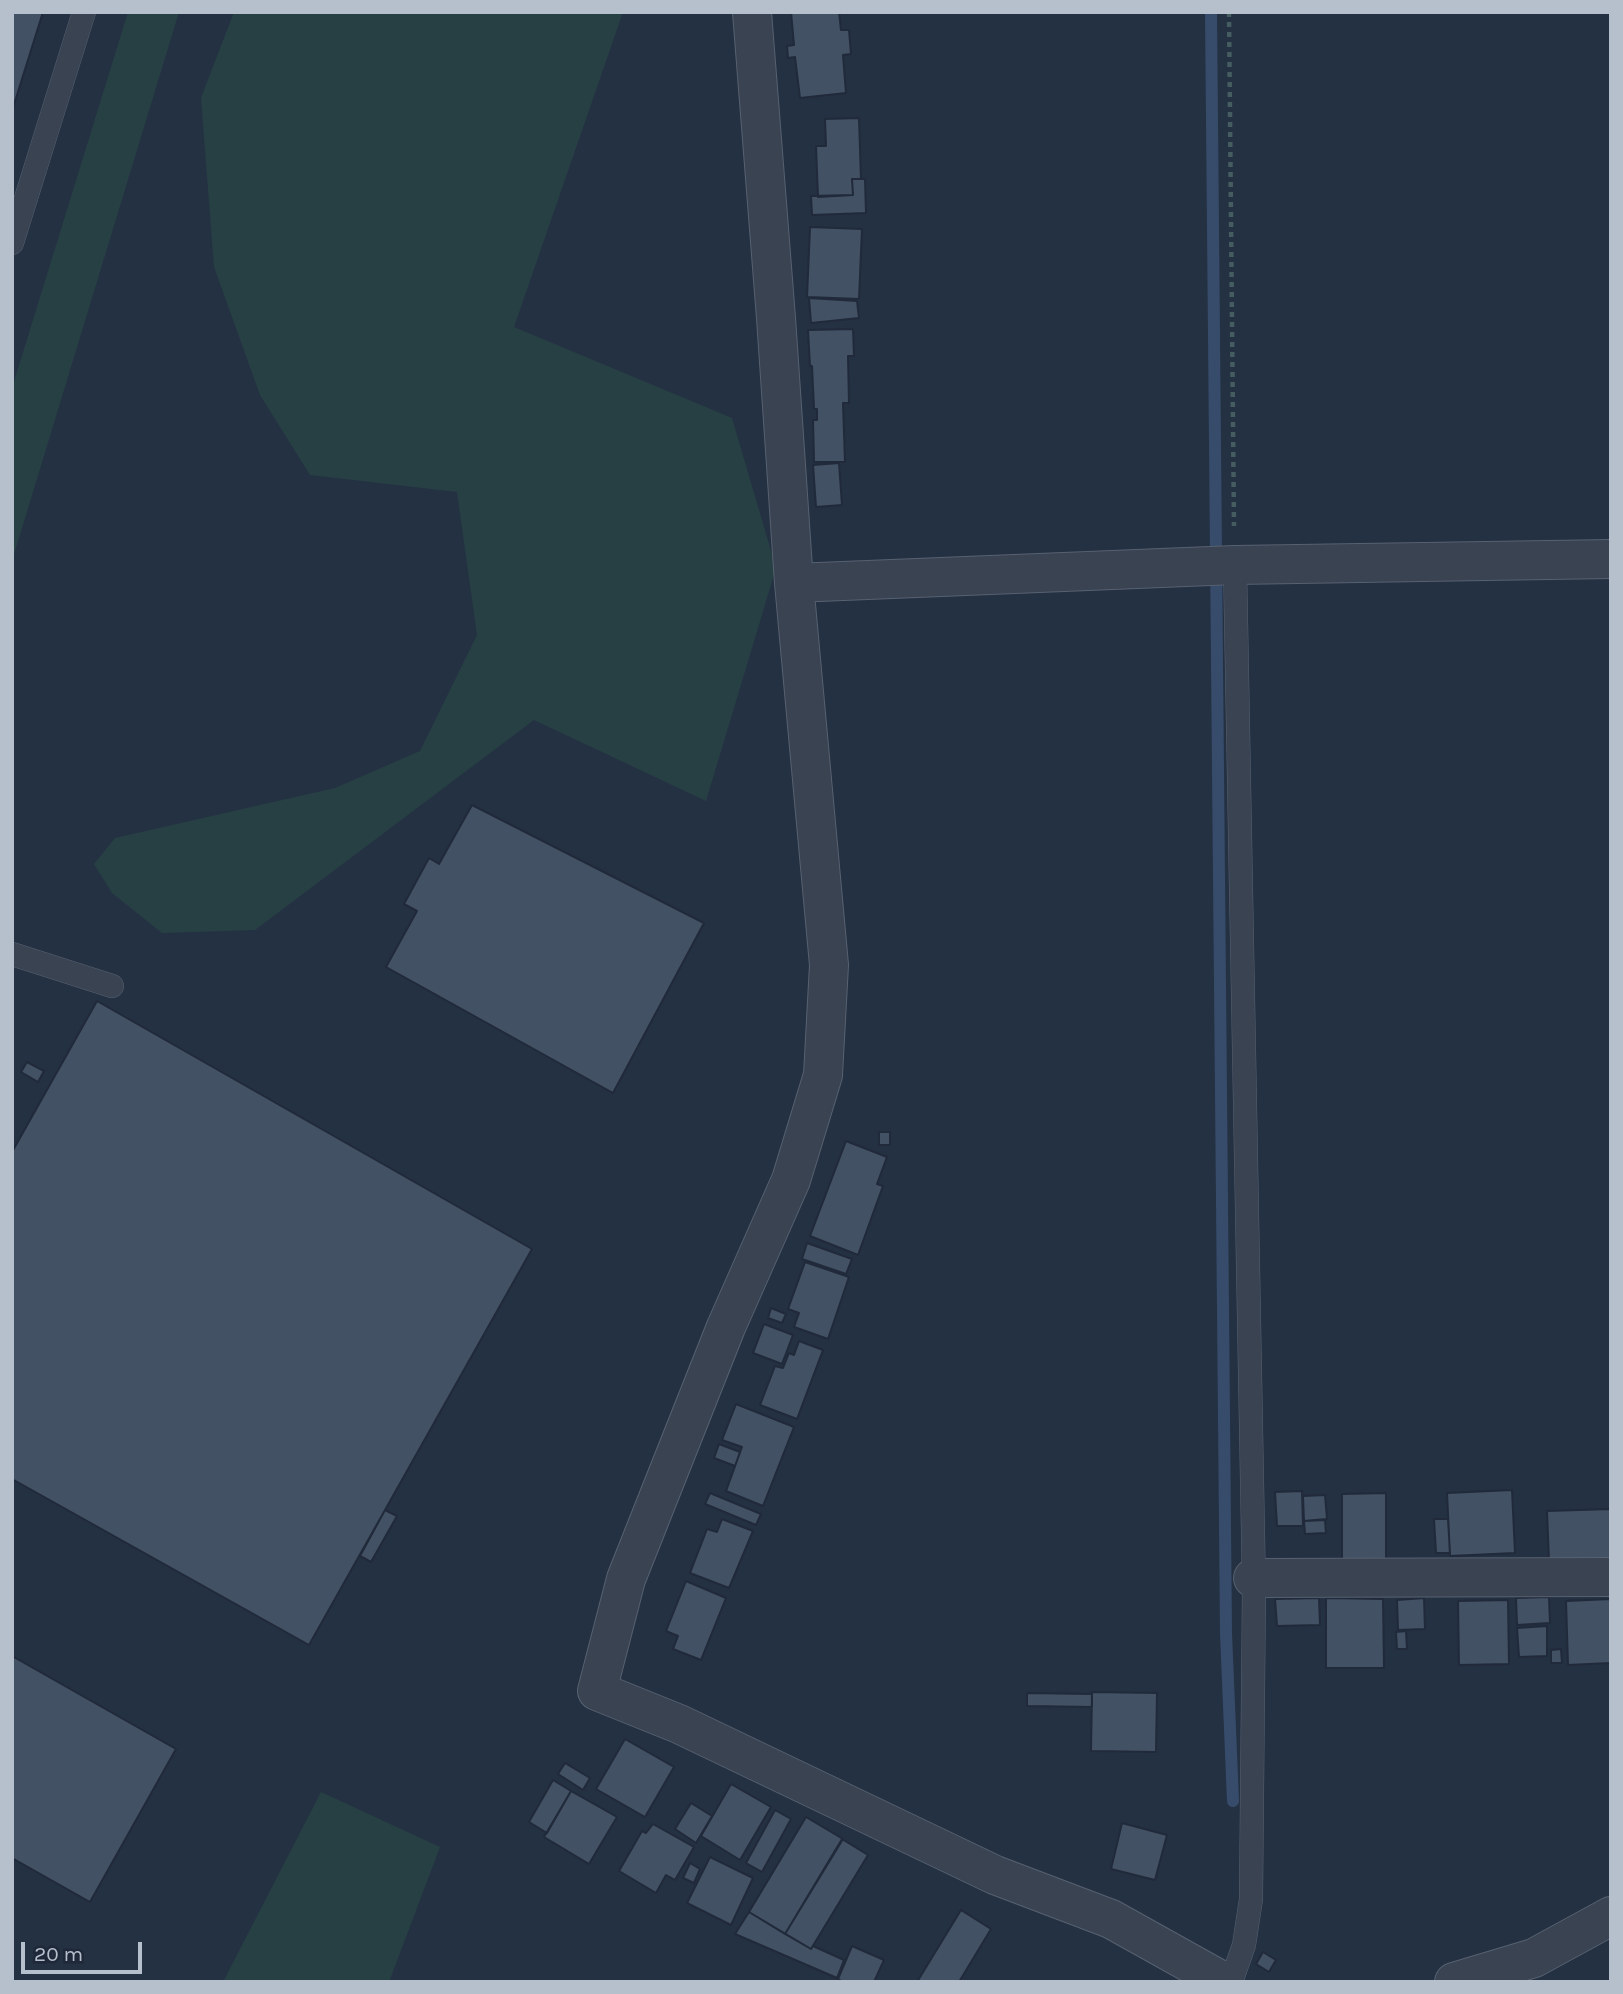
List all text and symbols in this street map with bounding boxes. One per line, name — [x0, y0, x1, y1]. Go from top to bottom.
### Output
scale bar — [24, 1927, 145, 1971]
text: 20 m — [34, 1942, 83, 1966]

